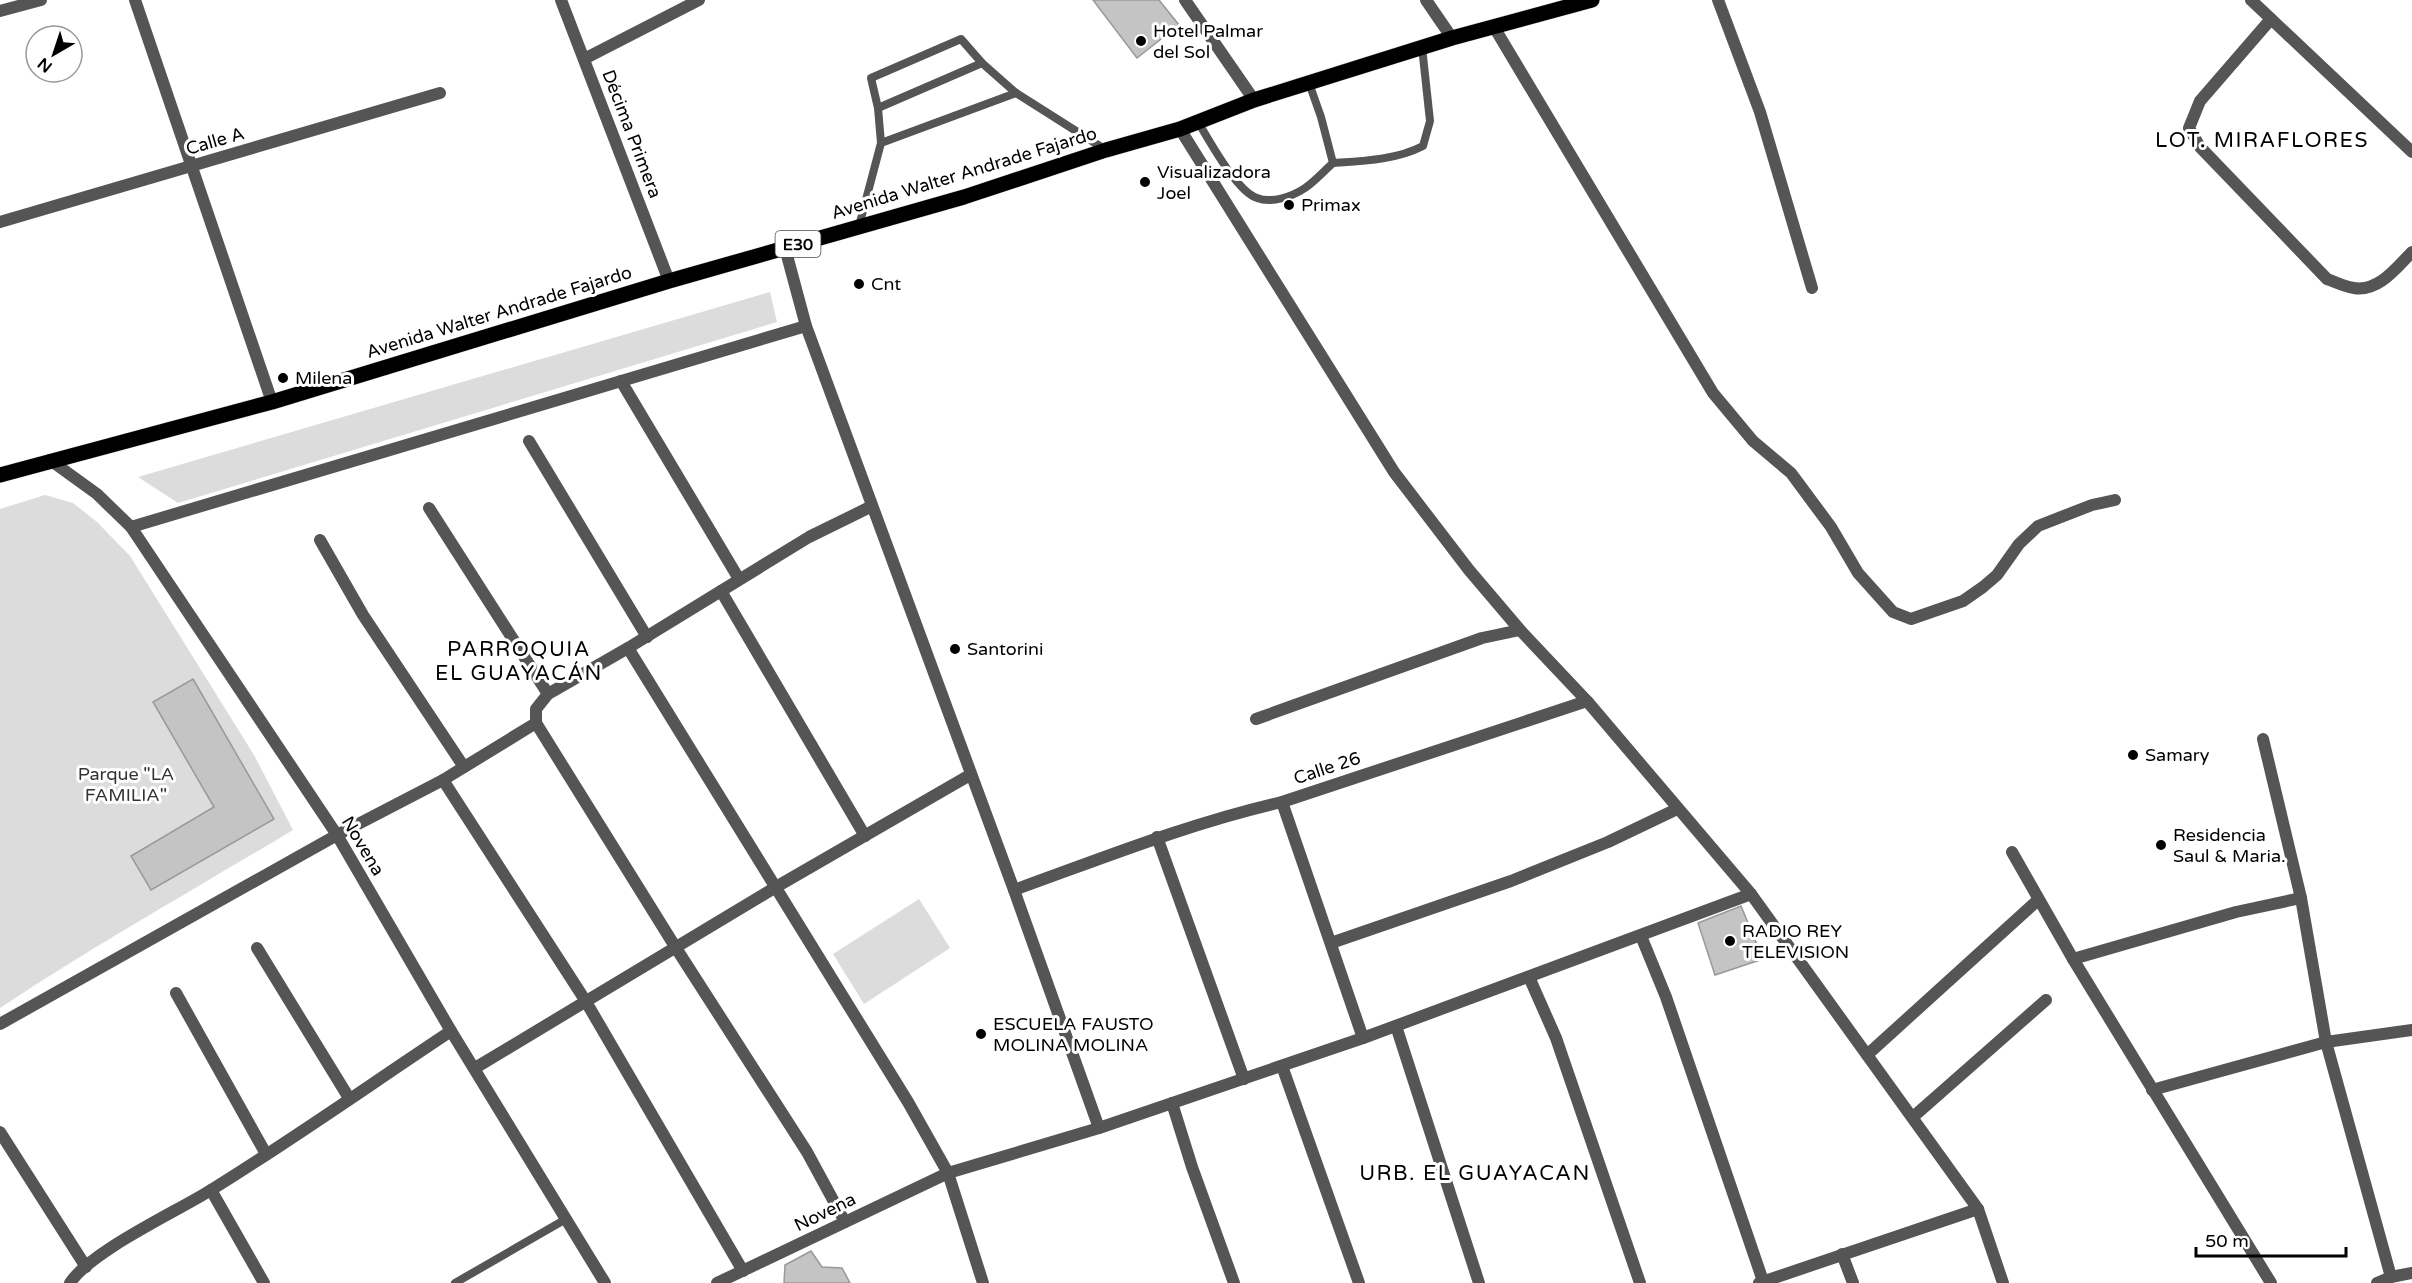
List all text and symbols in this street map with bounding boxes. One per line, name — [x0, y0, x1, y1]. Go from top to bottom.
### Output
place label: Hotel Palmar del Sol — [1153, 20, 1263, 63]
north arrow — [24, 24, 84, 84]
marker: Hotel Palmar del Sol — [1134, 34, 1148, 48]
text: N — [34, 53, 56, 77]
street label: Décima Primera — [597, 67, 667, 201]
street label: Calle A — [183, 122, 247, 160]
street label: Avenida Walter Andrade Fajardo — [828, 122, 1100, 224]
district label: LOT. MIRAFLORES — [2155, 128, 2369, 153]
place label: Visualizadora Joel — [1157, 161, 1271, 204]
marker: Visualizadora Joel — [1138, 175, 1152, 189]
place label: Primax — [1301, 194, 1361, 216]
marker: Primax — [1282, 198, 1296, 212]
road number: E30 — [776, 231, 820, 257]
street label: Avenida Walter Andrade Fajardo — [363, 261, 635, 363]
place label: Cnt — [871, 273, 901, 295]
marker: Cnt — [852, 277, 866, 291]
place label: Milena — [295, 367, 352, 389]
marker: Milena — [276, 371, 290, 385]
district label: PARROQUIA EL GUAYACÁN — [435, 637, 603, 686]
place label: Santorini — [967, 638, 1043, 660]
marker: Santorini — [948, 642, 962, 656]
place label: Samary — [2145, 744, 2210, 766]
street label: Calle 26 — [1291, 747, 1363, 789]
marker: Samary — [2126, 748, 2140, 762]
park label: Parque "LA FAMILIA" — [78, 763, 174, 806]
street label: Novena — [337, 812, 389, 880]
place label: Residencia Saul & Maria. — [2173, 824, 2286, 867]
marker: Residencia Saul & Maria. — [2154, 838, 2168, 852]
place label: RADIO REY TELEVISION — [1742, 920, 1849, 963]
marker: RADIO REY TELEVISION — [1723, 934, 1737, 948]
place label: ESCUELA FAUSTO MOLINA MOLINA — [993, 1013, 1154, 1056]
marker: ESCUELA FAUSTO MOLINA MOLINA — [974, 1027, 988, 1041]
district label: URB. EL GUAYACAN — [1359, 1161, 1591, 1186]
street label: Novena — [791, 1188, 859, 1236]
scale bar — [2196, 1220, 2346, 1258]
text: 50 m — [2205, 1230, 2249, 1252]

